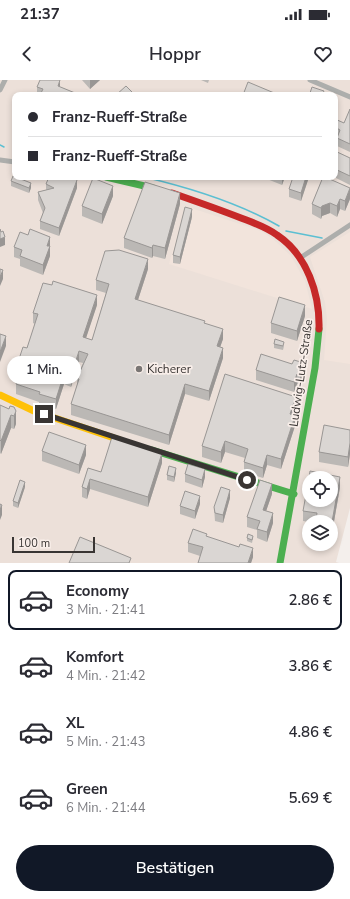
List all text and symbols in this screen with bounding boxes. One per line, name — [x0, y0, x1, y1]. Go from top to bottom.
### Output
text: 21:37 — [20, 4, 60, 24]
text: Hoppr — [149, 42, 201, 66]
icon: back — [16, 43, 38, 65]
icon: heart — [312, 43, 334, 65]
text: Franz-Rueff-Straße — [52, 107, 187, 127]
text: Franz-Rueff-Straße — [52, 146, 187, 166]
street label: Ludwig-Lutz-Straße — [286, 318, 316, 428]
callout: 1 Min. — [7, 356, 81, 384]
text: 1 Min. — [26, 361, 62, 379]
place label: Kicherer — [147, 361, 192, 377]
marker: Kicherer — [134, 364, 144, 374]
route end — [35, 405, 53, 423]
route start — [238, 471, 256, 489]
map controls — [302, 471, 338, 551]
button: locate — [302, 471, 338, 507]
button: layers — [302, 515, 338, 551]
scale bar — [12, 535, 95, 554]
text: 100 m — [18, 536, 50, 551]
text: Economy — [66, 581, 129, 601]
icon: car — [18, 582, 54, 618]
text: 2.86 € — [288, 590, 332, 610]
text: 3 Min. · 21:41 — [66, 601, 145, 619]
text: Komfort — [66, 647, 124, 667]
icon: car — [18, 648, 54, 684]
text: 3.86 € — [288, 656, 332, 676]
text: 4 Min. · 21:42 — [66, 667, 145, 685]
text: XL — [66, 713, 85, 733]
icon: car — [18, 714, 54, 750]
text: 4.86 € — [288, 722, 332, 742]
text: 5 Min. · 21:43 — [66, 733, 145, 751]
text: Green — [66, 779, 108, 799]
icon: car — [18, 780, 54, 816]
text: 5.69 € — [288, 788, 332, 808]
text: 6 Min. · 21:44 — [66, 799, 145, 817]
button: Bestätigen — [16, 845, 334, 891]

